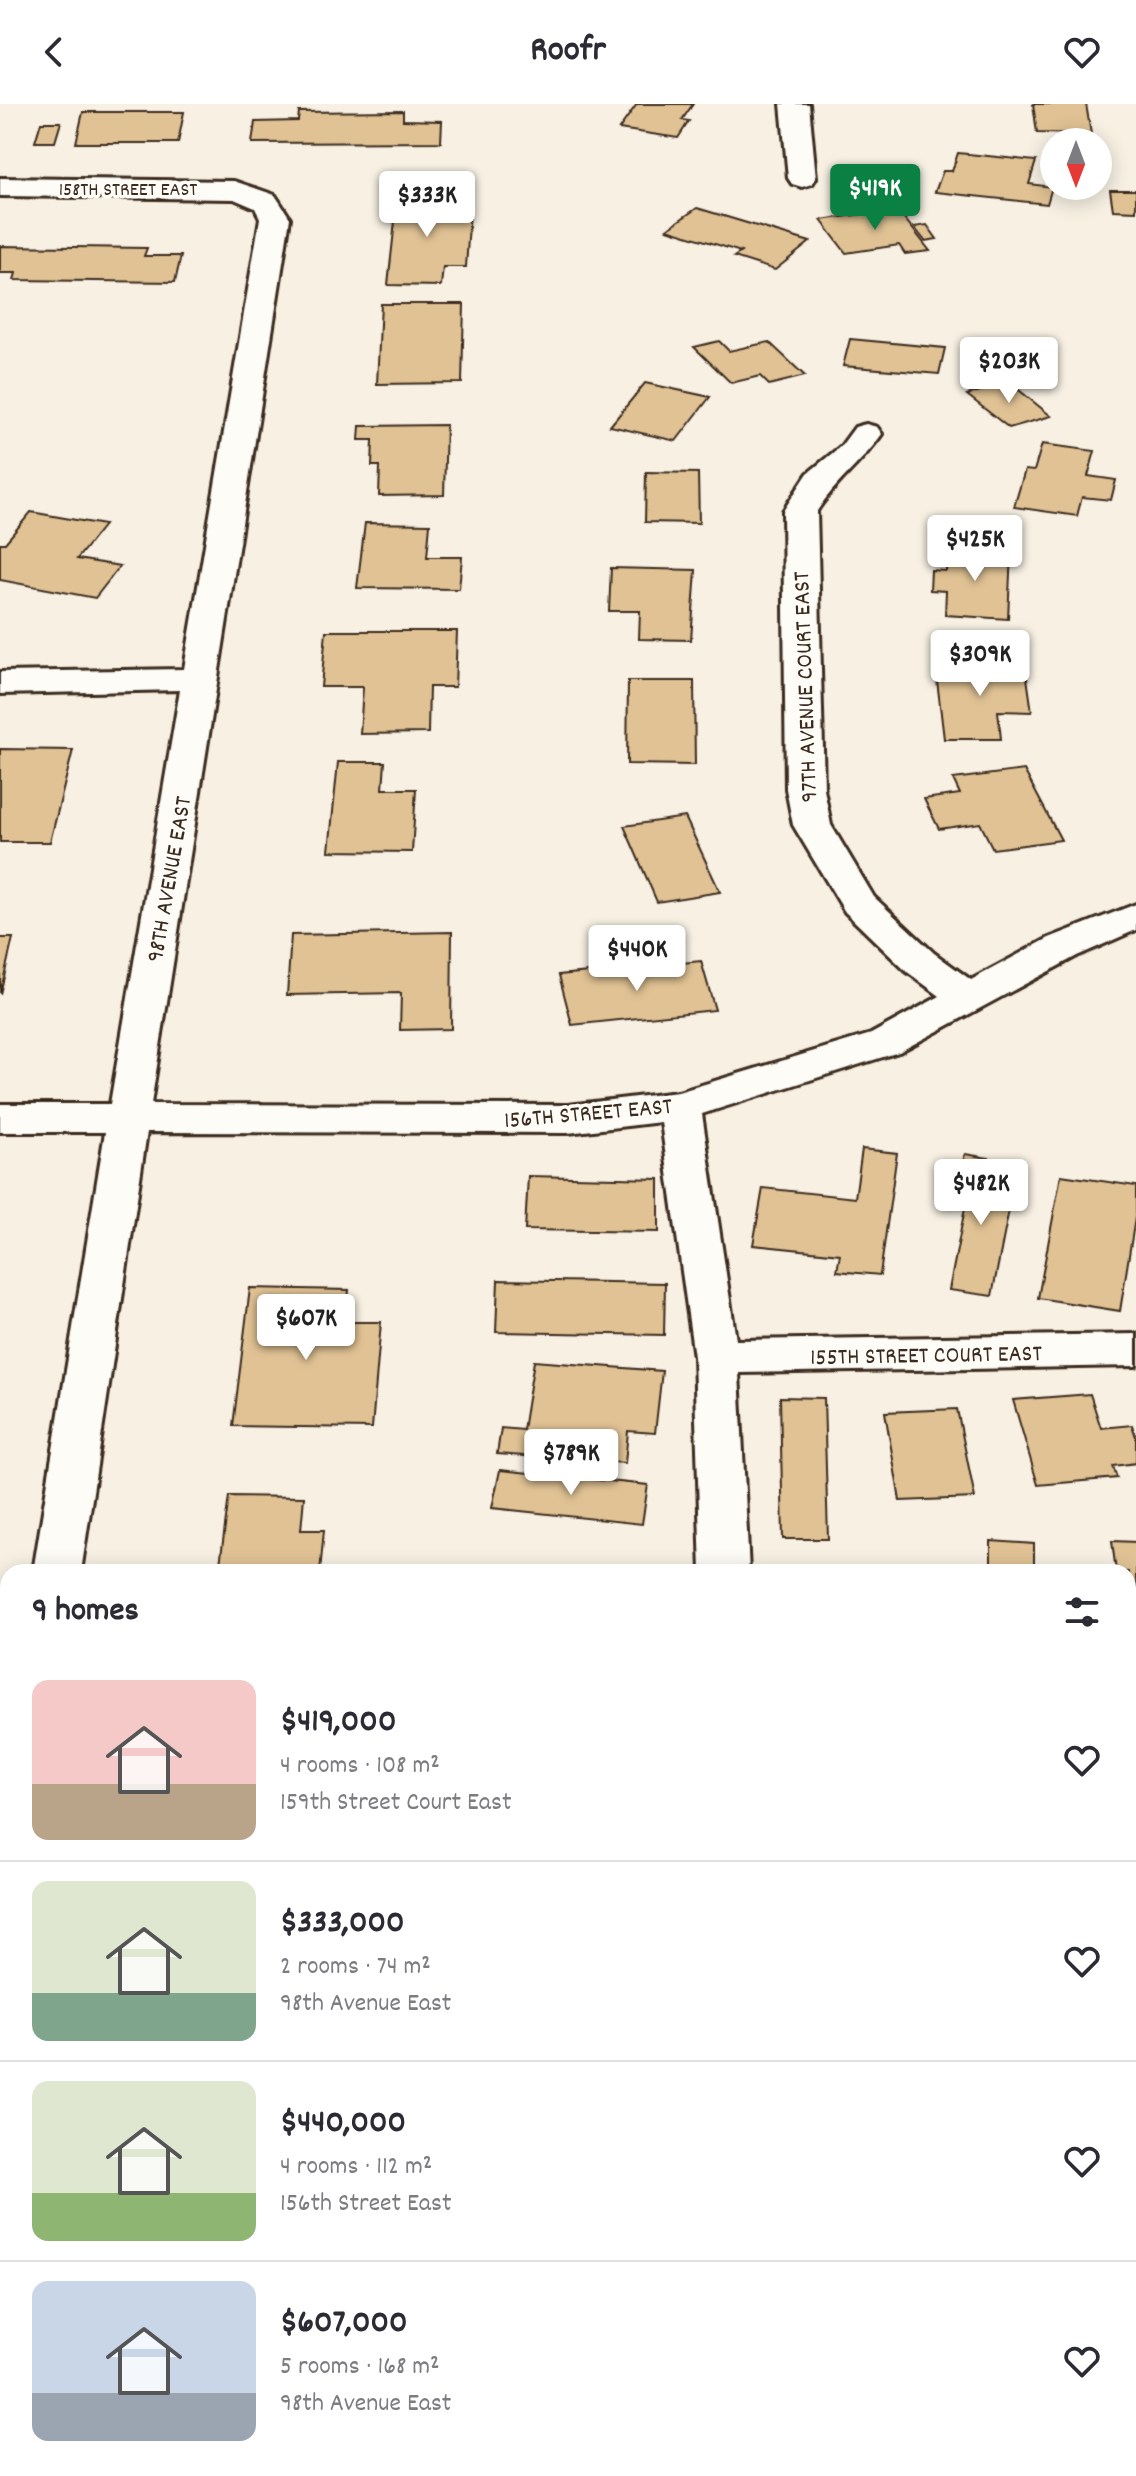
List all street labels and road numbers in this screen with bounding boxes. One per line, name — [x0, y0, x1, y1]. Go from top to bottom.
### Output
street label: 158TH STREET EAST — [59, 177, 197, 205]
street label: 97TH AVENUE COURT EAST — [786, 570, 828, 803]
street label: 98TH AVENUE EAST — [140, 794, 202, 965]
street label: 156TH STREET EAST — [503, 1091, 674, 1139]
street label: 155TH STREET COURT EAST — [810, 1338, 1043, 1376]

